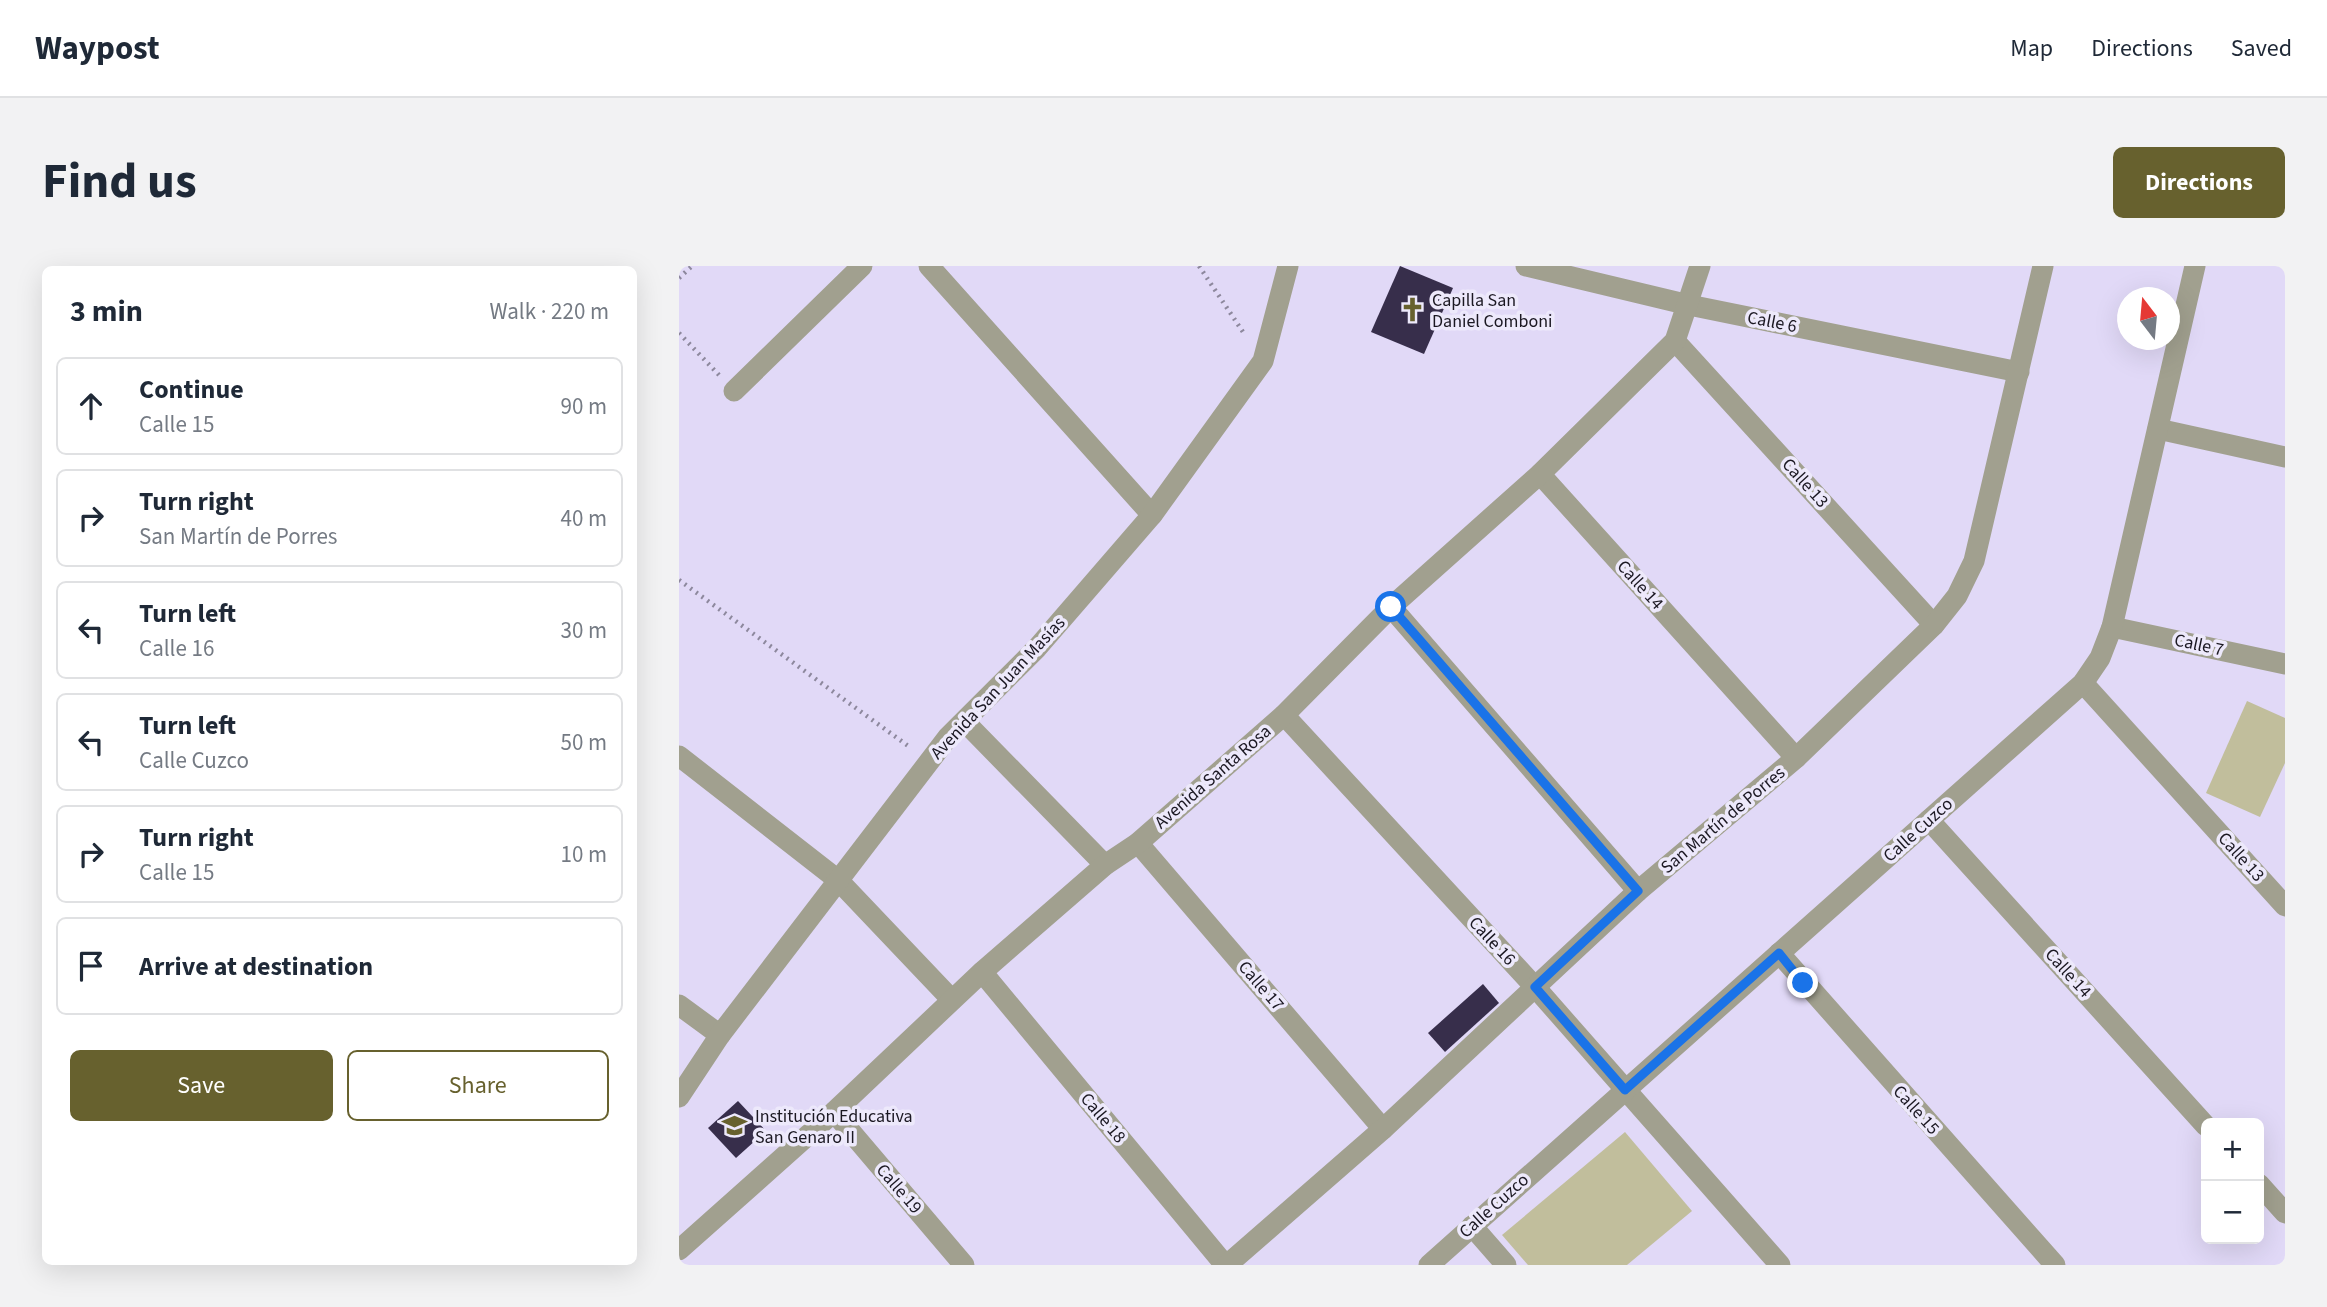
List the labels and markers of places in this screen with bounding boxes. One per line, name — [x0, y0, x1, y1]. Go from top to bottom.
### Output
place label: Capilla San Daniel Comboni — [1432, 288, 1552, 334]
church icon: Capilla San Daniel Comboni — [1398, 296, 1426, 324]
place label: Institución Educativa San Genaro II — [755, 1104, 913, 1150]
school or university icon: Institución Educativa San Genaro II — [721, 1112, 749, 1140]

